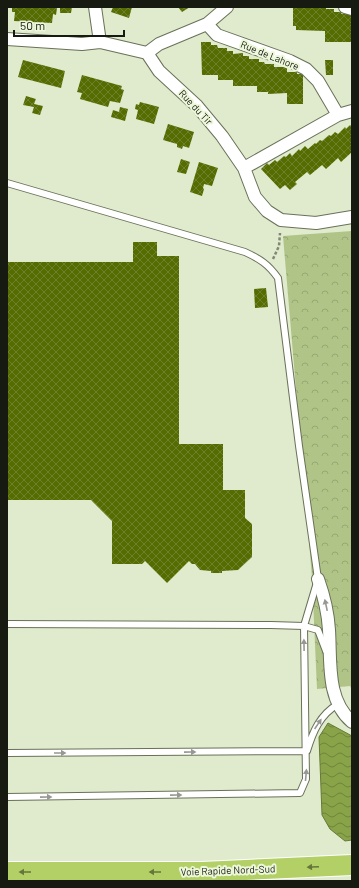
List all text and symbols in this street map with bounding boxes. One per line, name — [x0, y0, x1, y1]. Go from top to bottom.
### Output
scale bar — [14, 12, 124, 38]
text: 50 m — [20, 18, 45, 32]
street label: Rue de Lahore — [239, 38, 301, 72]
street label: Rue du Tir — [177, 87, 215, 127]
one-way arrow — [323, 599, 329, 612]
one-way arrow — [301, 638, 307, 651]
one-way arrow — [314, 719, 322, 729]
one-way arrow — [184, 749, 197, 755]
one-way arrow — [54, 750, 67, 756]
one-way arrow — [303, 768, 309, 781]
one-way arrow — [170, 792, 183, 798]
one-way arrow — [40, 794, 53, 800]
street label: Voie Rapide Nord-Sud — [180, 862, 276, 878]
one-way arrow — [307, 864, 319, 871]
one-way arrow — [18, 869, 31, 875]
one-way arrow — [148, 869, 161, 875]

